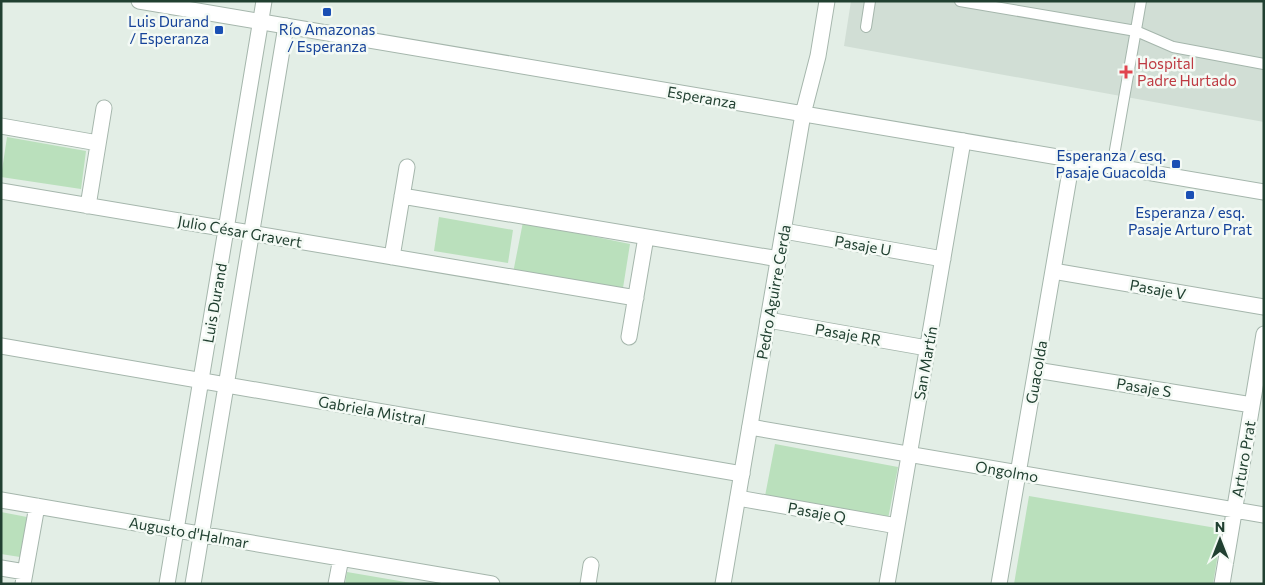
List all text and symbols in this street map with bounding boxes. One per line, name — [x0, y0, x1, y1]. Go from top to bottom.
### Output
marker: Río Amazonas / Esperanza — [321, 6, 333, 18]
place label: Luis Durand / Esperanza — [128, 12, 209, 47]
place label: Río Amazonas / Esperanza — [279, 20, 376, 55]
marker: Luis Durand / Esperanza — [213, 24, 225, 36]
place label: Hospital Padre Hurtado — [1137, 54, 1237, 89]
marker: Hospital Padre Hurtado — [1119, 65, 1133, 79]
street label: Esperanza — [666, 82, 738, 112]
place label: Esperanza / esq. Pasaje Guacolda — [1056, 146, 1166, 181]
marker: Esperanza / esq. Pasaje Guacolda — [1170, 158, 1182, 170]
marker: Esperanza / esq. Pasaje Arturo Prat — [1184, 189, 1196, 201]
place label: Esperanza / esq. Pasaje Arturo Prat — [1128, 203, 1252, 238]
street label: Julio César Gravert — [176, 211, 304, 251]
street label: Pedro Aguirre Cerda — [752, 223, 794, 361]
street label: Pasaje U — [833, 231, 893, 259]
street label: Luis Durand — [198, 262, 230, 344]
street label: Pasaje V — [1128, 275, 1188, 303]
street label: Pasaje RR — [814, 319, 882, 349]
street label: San Martín — [910, 325, 940, 401]
street label: Guacolda — [1022, 339, 1050, 405]
street label: Pasaje S — [1115, 374, 1173, 400]
street label: Gabriela Mistral — [317, 392, 427, 428]
street label: Arturo Prat — [1227, 419, 1259, 499]
street label: Ongolmo — [974, 457, 1040, 485]
street label: Pasaje Q — [786, 498, 848, 526]
street label: Augusto d'Halmar — [128, 513, 250, 551]
north arrow — [1195, 515, 1245, 565]
text: N — [1215, 518, 1225, 535]

